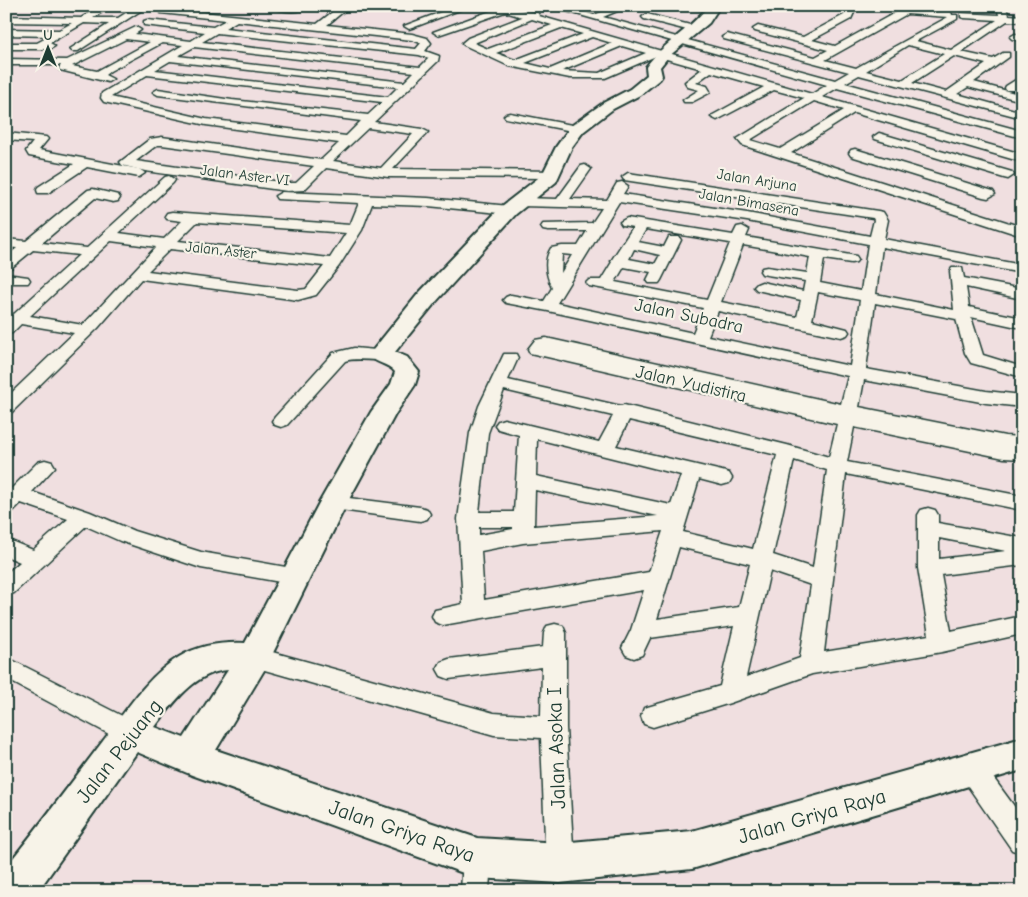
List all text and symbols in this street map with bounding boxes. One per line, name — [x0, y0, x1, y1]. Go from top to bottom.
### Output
north arrow — [22, 22, 72, 72]
text: U — [43, 27, 53, 44]
street label: Jalan Aster VI — [199, 161, 291, 189]
street label: Jalan Arjuna — [716, 165, 798, 195]
street label: Jalan Bimasena — [697, 184, 801, 220]
street label: Jalan Aster — [185, 237, 257, 263]
street label: Jalan Subadra — [633, 294, 745, 338]
street label: Jalan Yudistira — [634, 361, 748, 407]
street label: Jalan Asoka I — [542, 686, 570, 810]
street label: Jalan Pejuang — [71, 694, 167, 808]
street label: Jalan Griya Raya — [735, 783, 889, 849]
street label: Jalan Griya Raya — [326, 795, 478, 867]

